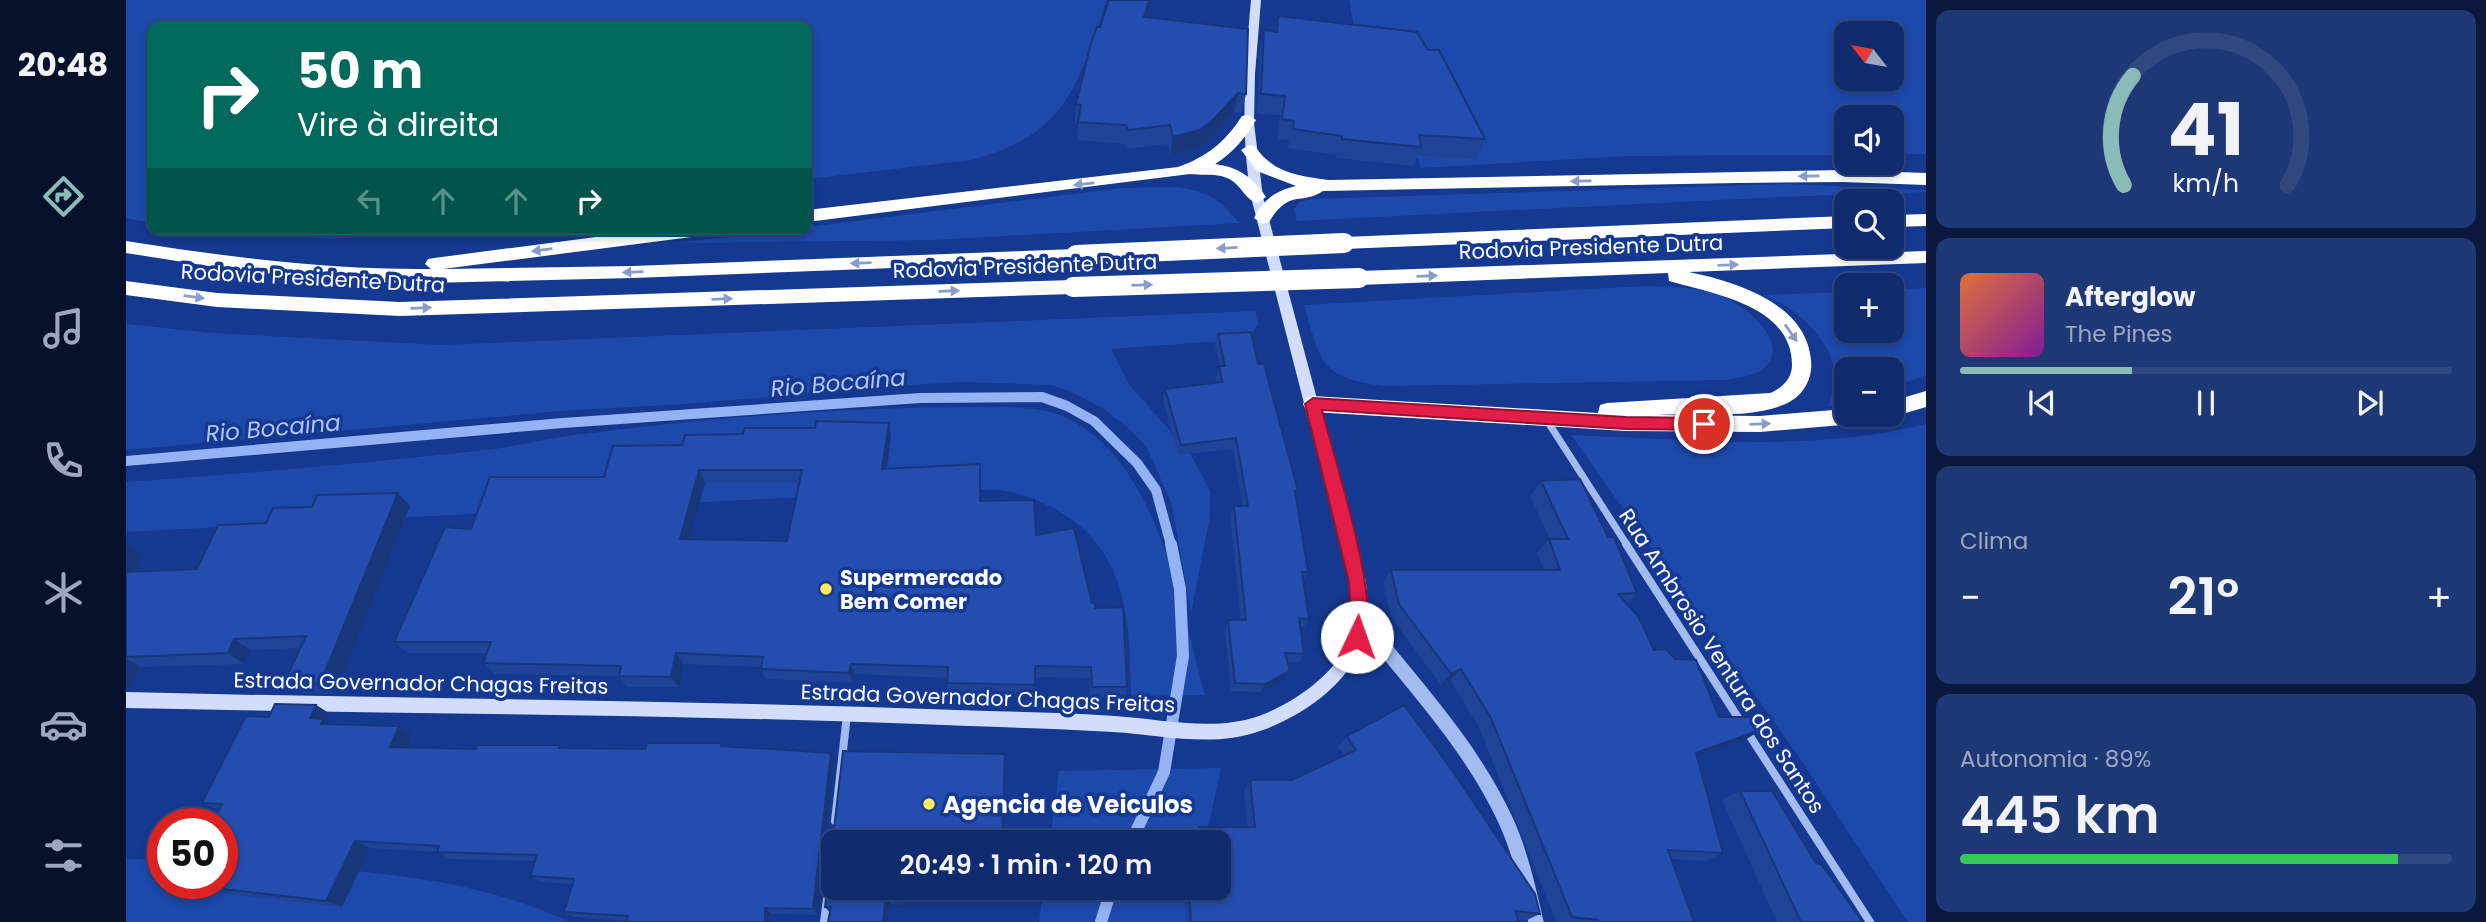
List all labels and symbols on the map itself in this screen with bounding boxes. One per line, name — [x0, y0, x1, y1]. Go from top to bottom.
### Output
north arrow — [1834, 21, 1904, 91]
one-way arrow — [1798, 170, 1820, 182]
one-way arrow — [1570, 175, 1592, 187]
one-way arrow — [1073, 179, 1095, 190]
street label: Rodovia Presidente Dutra — [1458, 228, 1724, 266]
one-way arrow — [1216, 242, 1238, 253]
one-way arrow — [530, 245, 552, 256]
street label: Rodovia Presidente Dutra — [892, 247, 1158, 285]
street label: Rodovia Presidente Dutra — [180, 257, 446, 299]
one-way arrow — [849, 258, 871, 269]
one-way arrow — [1717, 259, 1739, 270]
one-way arrow — [622, 266, 644, 278]
one-way arrow — [1416, 270, 1438, 282]
one-way arrow — [1131, 279, 1153, 291]
one-way arrow — [938, 286, 960, 297]
one-way arrow — [183, 292, 205, 303]
one-way arrow — [711, 293, 733, 304]
one-way arrow — [410, 303, 432, 314]
one-way arrow — [1784, 323, 1797, 343]
water label: Rio Bocaína — [769, 361, 907, 405]
pin — [1674, 394, 1734, 454]
water label: Rio Bocaína — [204, 406, 342, 450]
one-way arrow — [1750, 418, 1772, 430]
street label: Rua Ambrosio Ventura dos Santos — [1612, 503, 1832, 819]
place label: Supermercado Bem Comer — [840, 563, 1002, 616]
marker: Supermercado Bem Comer — [818, 581, 834, 597]
position arrow — [1320, 600, 1394, 674]
street label: Estrada Governador Chagas Freitas — [233, 665, 609, 701]
street label: Estrada Governador Chagas Freitas — [800, 677, 1176, 719]
place label: Agencia de Veiculos — [943, 788, 1193, 821]
marker: Agencia de Veiculos — [921, 796, 937, 812]
speed limit sign: 50 — [147, 808, 238, 899]

